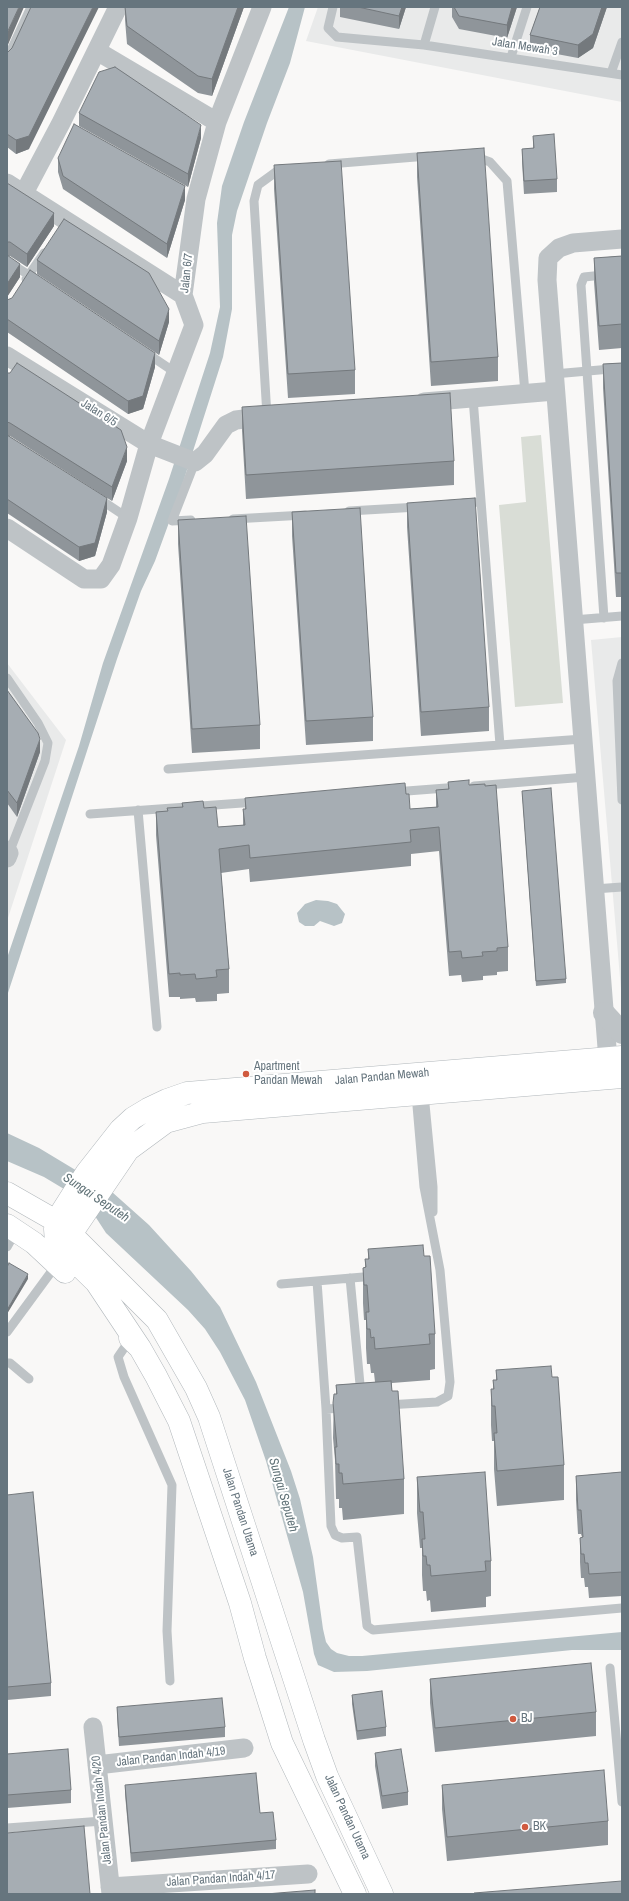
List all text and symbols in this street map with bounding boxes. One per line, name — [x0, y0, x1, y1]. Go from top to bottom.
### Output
street label: Jalan Mewah 3 — [491, 35, 559, 59]
street label: Jalan 6/7 — [178, 252, 196, 294]
street label: Jalan 6/5 — [78, 396, 120, 430]
place label: Apartment Pandan Mewah — [254, 1060, 322, 1088]
street label: Jalan Pandan Mewah — [334, 1066, 430, 1088]
marker: Apartment Pandan Mewah — [241, 1069, 251, 1079]
water label: Sungai Seputeh — [60, 1170, 132, 1226]
water label: Sungai Seputeh — [265, 1456, 301, 1534]
street label: Jalan Pandan Utama — [219, 1466, 261, 1558]
place label: BJ — [521, 1712, 532, 1726]
marker: BJ — [508, 1714, 518, 1724]
street label: Jalan Pandan Indah 4/19 — [116, 1744, 226, 1770]
street label: Jalan Pandan Indah 4/20 — [89, 1755, 115, 1865]
street label: Jalan Pandan Utama — [321, 1772, 373, 1862]
place label: BK — [533, 1820, 546, 1834]
marker: BK — [520, 1822, 530, 1832]
street label: Jalan Pandan Indah 4/17 — [166, 1868, 276, 1890]

